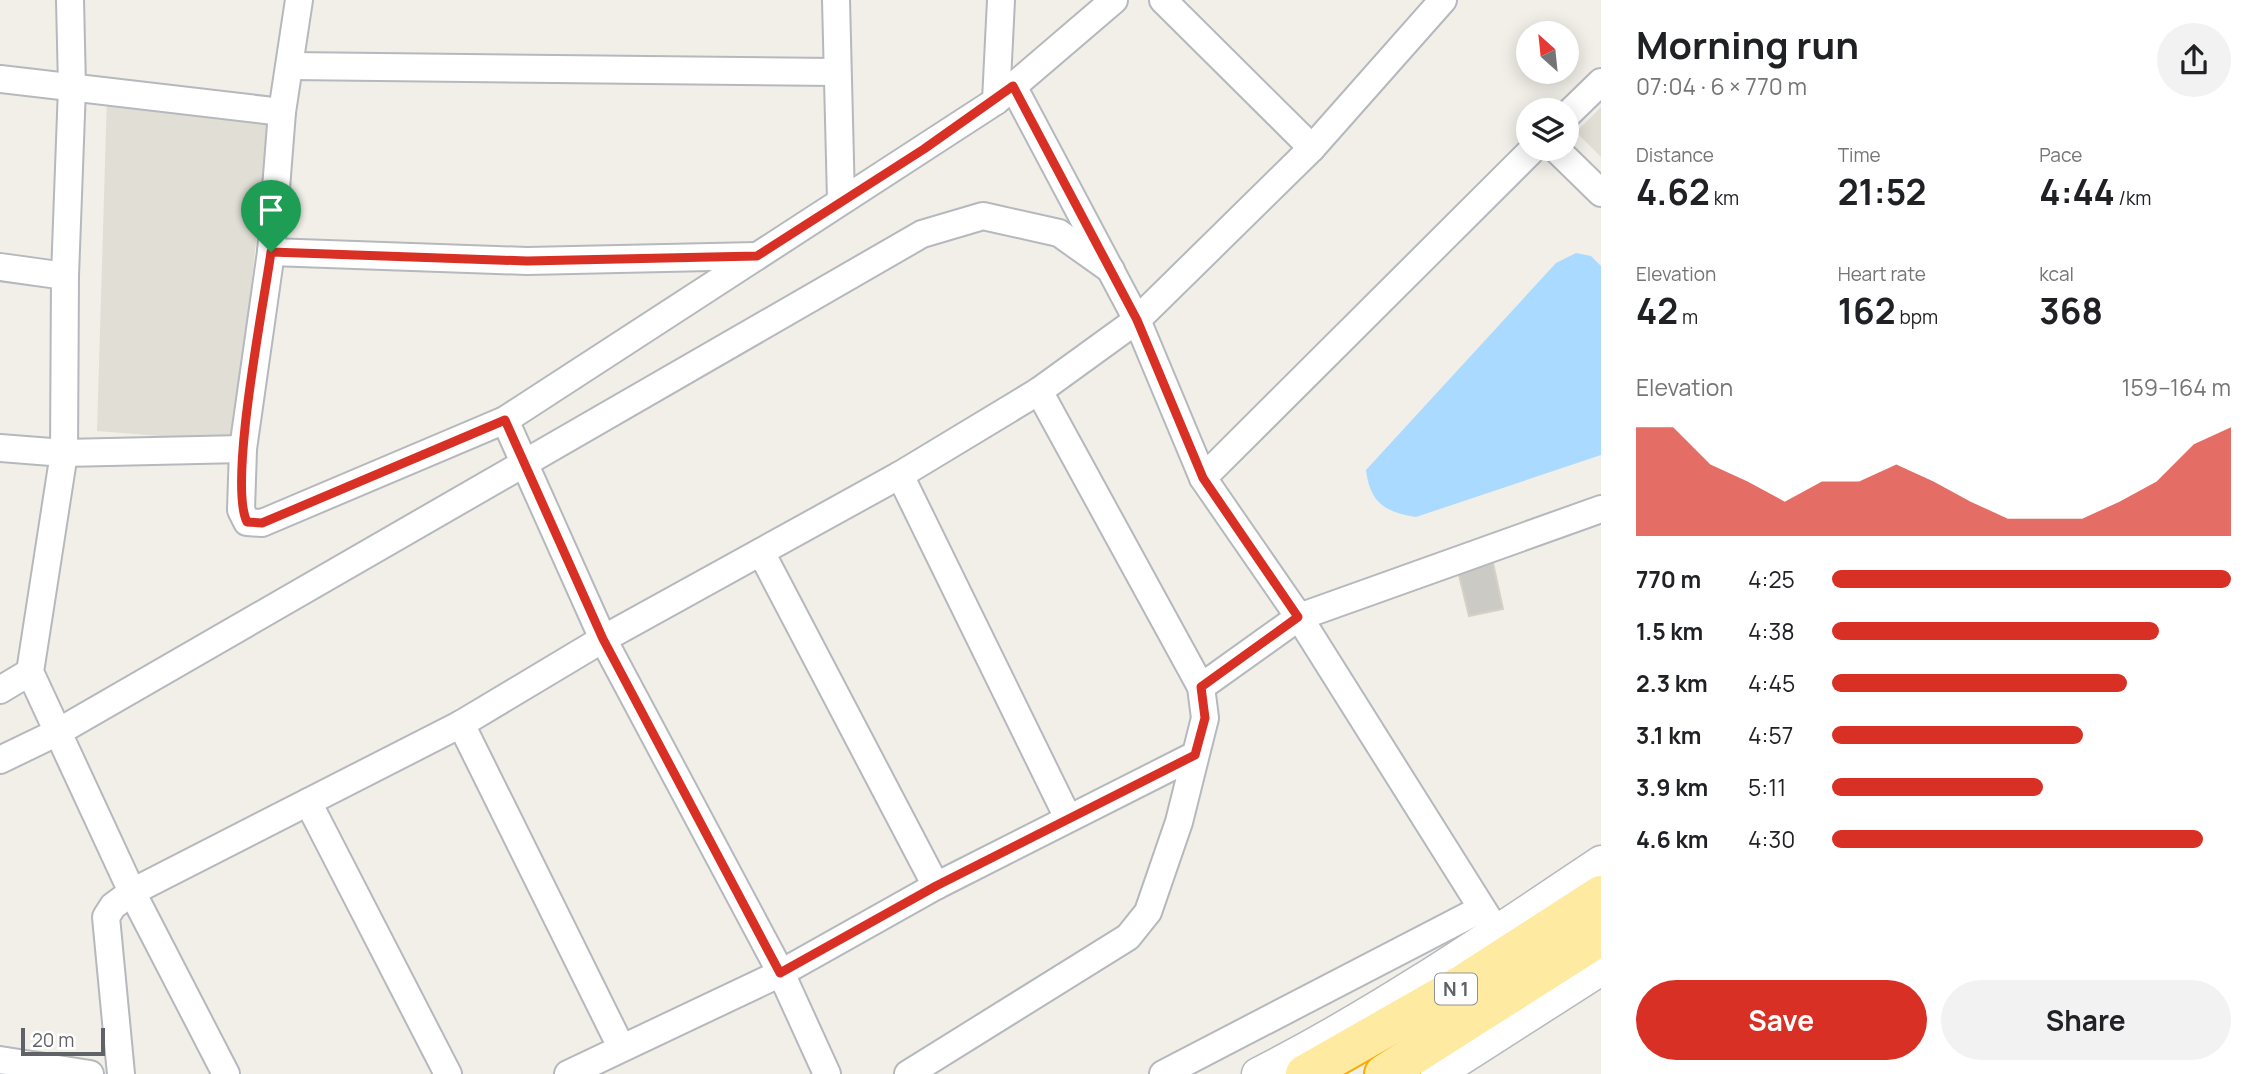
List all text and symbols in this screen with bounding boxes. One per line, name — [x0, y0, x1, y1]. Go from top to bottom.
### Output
text: Morning run — [1636, 18, 1859, 70]
north arrow — [1516, 21, 1578, 84]
map controls — [1516, 21, 1579, 161]
button: share — [2157, 23, 2231, 97]
text: 07:04 · 6 × 770 m — [1636, 70, 1807, 102]
button: layers — [1516, 98, 1579, 161]
text: Distance — [1636, 142, 1714, 168]
text: Time — [1838, 142, 1881, 168]
text: Pace — [2039, 142, 2082, 168]
text: 4.62 — [1636, 168, 1710, 216]
text: 21:52 — [1838, 168, 1926, 216]
text: 4:44 — [2039, 168, 2115, 216]
pin — [241, 180, 301, 252]
text: km — [1710, 185, 1739, 211]
text: /km — [2115, 185, 2151, 211]
icon: arrive — [252, 191, 290, 229]
text: Elevation — [1636, 261, 1716, 287]
text: Heart rate — [1838, 261, 1926, 287]
text: kcal — [2039, 261, 2074, 287]
text: 42 — [1636, 287, 1678, 335]
text: 162 — [1838, 287, 1896, 335]
text: 368 — [2039, 287, 2103, 335]
text: m — [1678, 304, 1698, 330]
text: bpm — [1896, 304, 1938, 330]
text: Elevation — [1636, 371, 1733, 403]
text: 159–164 m — [2122, 371, 2231, 403]
text: 770 m — [1636, 563, 1701, 595]
text: 4:25 — [1748, 563, 1795, 595]
text: 1.5 km — [1636, 615, 1703, 647]
text: 4:38 — [1748, 615, 1795, 647]
text: 2.3 km — [1636, 667, 1708, 699]
text: 4:45 — [1748, 667, 1795, 699]
text: 3.1 km — [1636, 719, 1701, 751]
text: 4:57 — [1748, 719, 1793, 751]
text: 3.9 km — [1636, 771, 1708, 803]
text: 5:11 — [1748, 771, 1786, 803]
text: 4.6 km — [1636, 823, 1708, 855]
text: 4:30 — [1748, 823, 1795, 855]
road number: N 1 — [1435, 973, 1477, 1004]
button: Save — [1636, 980, 1927, 1060]
button: Share — [1941, 980, 2231, 1060]
scale bar — [21, 1025, 105, 1057]
text: 20 m — [32, 1027, 74, 1053]

